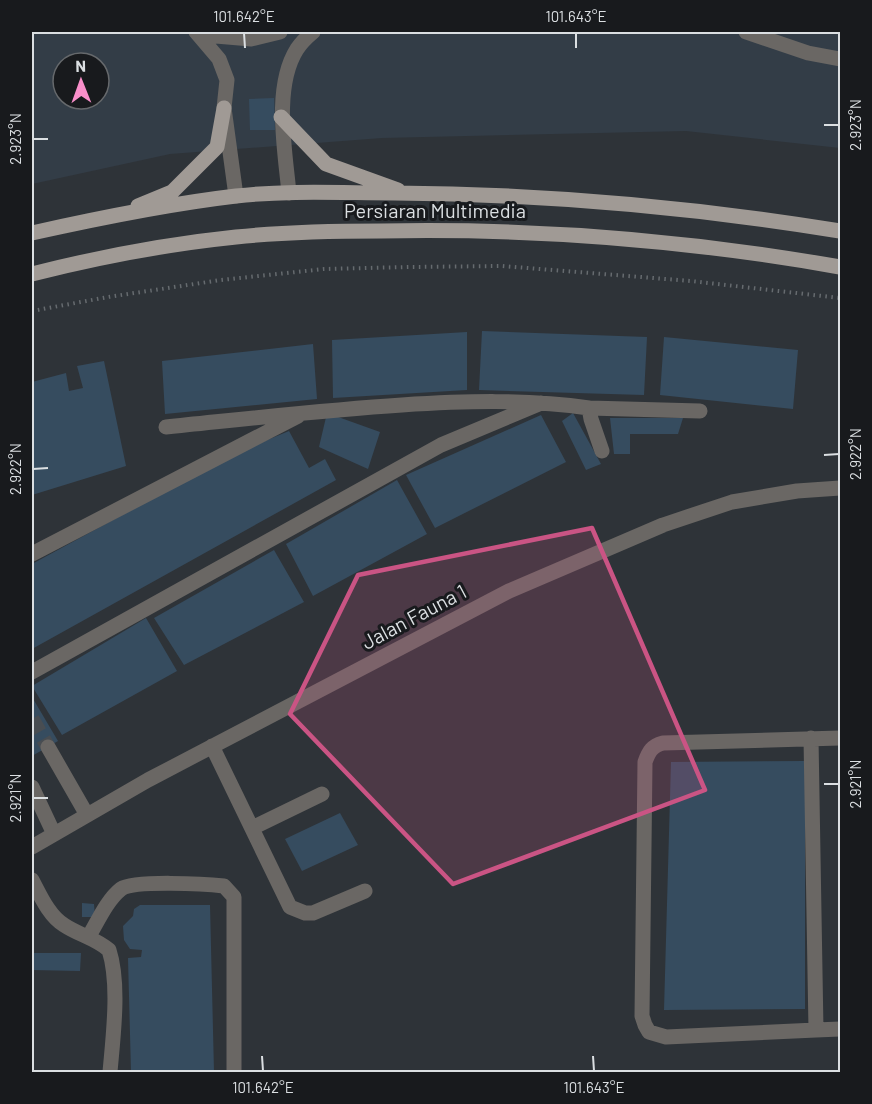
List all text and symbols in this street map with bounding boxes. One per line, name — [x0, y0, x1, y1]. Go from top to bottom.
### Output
text: 101.642°E — [213, 7, 275, 25]
text: 101.643°E — [545, 7, 607, 25]
north arrow — [51, 51, 111, 111]
text: N — [75, 56, 86, 75]
text: 2.923°N — [846, 99, 864, 151]
text: 2.923°N — [6, 113, 24, 165]
street label: Persiaran Multimedia — [344, 198, 526, 222]
text: 2.922°N — [846, 428, 864, 480]
text: 2.922°N — [6, 443, 24, 495]
street label: Jalan Fauna 1 — [357, 579, 470, 654]
text: 2.921°N — [846, 760, 864, 808]
text: 2.921°N — [6, 774, 24, 822]
text: 101.642°E — [232, 1078, 294, 1096]
text: 101.643°E — [563, 1078, 625, 1096]

